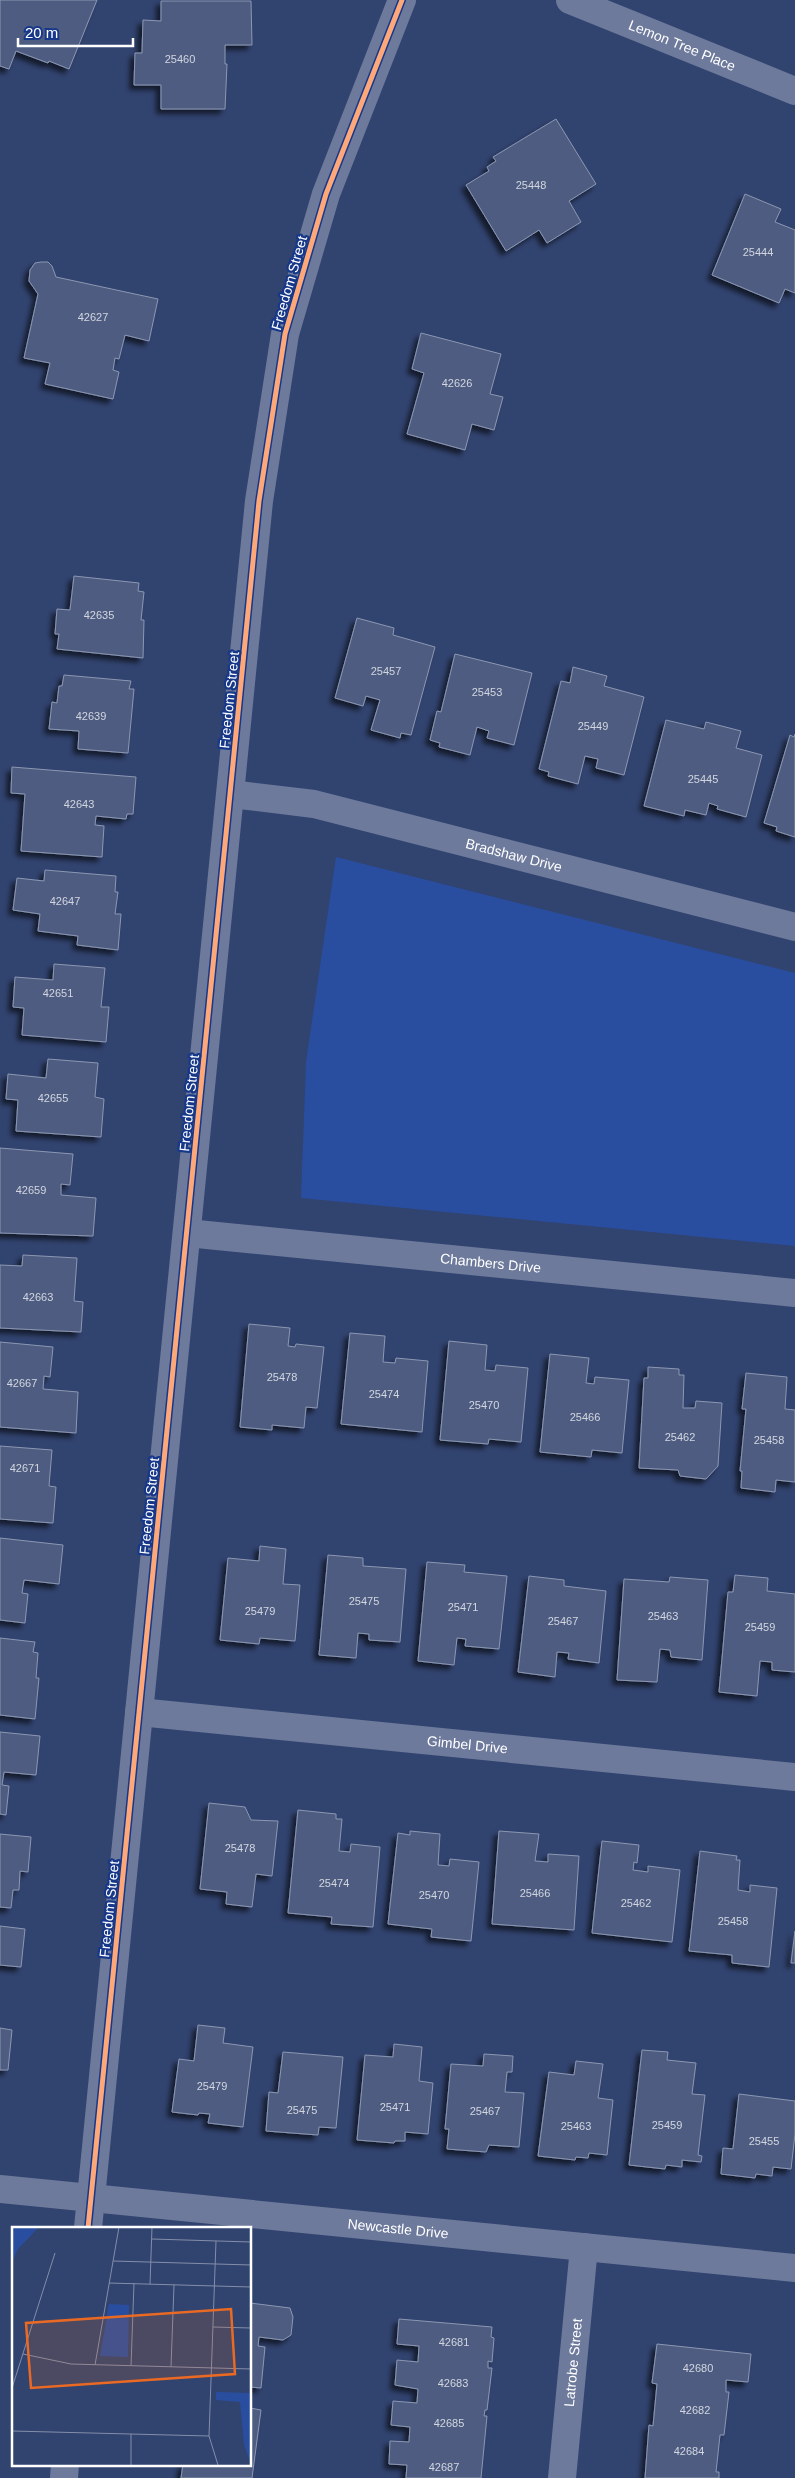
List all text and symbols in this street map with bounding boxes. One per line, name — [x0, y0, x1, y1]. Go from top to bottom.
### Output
scale bar — [18, 15, 132, 47]
street label: Lemon Tree Place — [626, 17, 738, 74]
text: 20 m — [25, 24, 58, 41]
house number: 25460 — [165, 53, 195, 65]
house number: 25448 — [516, 179, 546, 191]
street label: Freedom Street — [268, 234, 310, 332]
house number: 25444 — [743, 246, 773, 258]
house number: 42627 — [78, 311, 108, 323]
house number: 42626 — [442, 377, 472, 389]
house number: 42635 — [84, 609, 114, 621]
street label: Freedom Street — [216, 651, 242, 749]
house number: 25457 — [371, 665, 401, 677]
house number: 25453 — [472, 686, 502, 698]
house number: 42639 — [76, 710, 106, 722]
house number: 25449 — [578, 720, 608, 732]
house number: 25445 — [688, 773, 718, 785]
house number: 42643 — [64, 798, 94, 810]
street label: Bradshaw Drive — [464, 835, 564, 875]
house number: 42647 — [50, 895, 80, 907]
house number: 42651 — [43, 987, 73, 999]
street label: Freedom Street — [176, 1054, 202, 1152]
house number: 42655 — [38, 1092, 68, 1104]
house number: 42659 — [16, 1184, 46, 1196]
street label: Chambers Drive — [439, 1250, 542, 1276]
house number: 42663 — [23, 1291, 53, 1303]
house number: 25478 — [267, 1371, 297, 1383]
house number: 42667 — [7, 1377, 37, 1389]
house number: 25474 — [369, 1388, 399, 1400]
house number: 25470 — [469, 1399, 499, 1411]
house number: 25466 — [570, 1411, 600, 1423]
house number: 25462 — [665, 1431, 695, 1443]
house number: 25458 — [754, 1434, 784, 1446]
street label: Freedom Street — [136, 1457, 162, 1555]
house number: 42671 — [10, 1462, 40, 1474]
house number: 25475 — [349, 1595, 379, 1607]
house number: 25471 — [448, 1601, 478, 1613]
house number: 25479 — [245, 1605, 275, 1617]
house number: 25463 — [648, 1610, 678, 1622]
house number: 25467 — [548, 1615, 578, 1627]
house number: 25459 — [745, 1621, 775, 1633]
street label: Gimbel Drive — [426, 1733, 509, 1757]
house number: 25478 — [225, 1842, 255, 1854]
street label: Freedom Street — [96, 1860, 122, 1958]
house number: 25474 — [319, 1877, 349, 1889]
house number: 25466 — [520, 1887, 550, 1899]
house number: 25470 — [419, 1889, 449, 1901]
house number: 25462 — [621, 1897, 651, 1909]
house number: 25458 — [718, 1915, 748, 1927]
house number: 25479 — [197, 2080, 227, 2092]
house number: 25471 — [380, 2101, 410, 2113]
house number: 25475 — [287, 2104, 317, 2116]
house number: 25467 — [470, 2105, 500, 2117]
house number: 25459 — [652, 2119, 682, 2131]
house number: 25463 — [561, 2120, 591, 2132]
house number: 25455 — [749, 2135, 779, 2147]
street label: Newcastle Drive — [347, 2216, 449, 2242]
inset map — [12, 2227, 251, 2466]
street label: Latrobe Street — [561, 2317, 585, 2407]
house number: 42681 — [439, 2336, 469, 2348]
house number: 42680 — [683, 2362, 713, 2374]
house number: 42683 — [438, 2377, 468, 2389]
house number: 42682 — [680, 2404, 710, 2416]
house number: 42685 — [434, 2417, 464, 2429]
house number: 42684 — [674, 2445, 704, 2457]
house number: 42687 — [429, 2461, 459, 2473]

